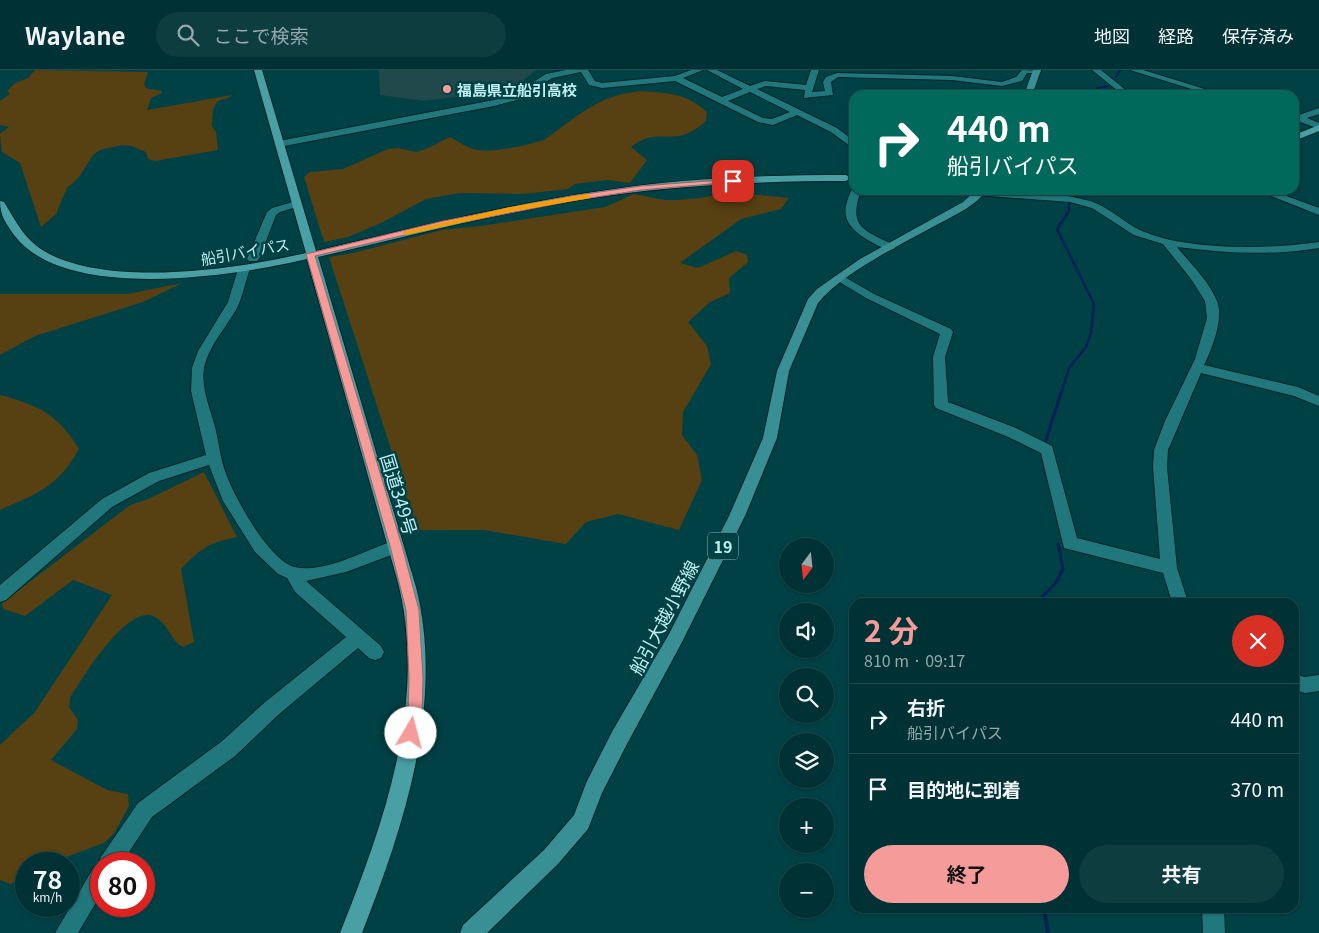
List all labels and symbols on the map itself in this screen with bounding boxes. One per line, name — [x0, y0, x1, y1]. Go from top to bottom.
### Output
place label: 福島県立船引高校 — [456, 79, 577, 100]
marker: 福島県立船引高校 — [441, 83, 453, 95]
pin — [712, 160, 754, 202]
street label: 船引バイパス — [199, 233, 291, 269]
street label: 国道349号 — [375, 450, 425, 538]
road number: 19 — [708, 532, 738, 560]
north arrow — [779, 538, 834, 592]
street label: 船引大越小野線 — [622, 555, 704, 679]
position arrow — [384, 706, 436, 758]
speed limit sign: 80 — [90, 852, 155, 917]

